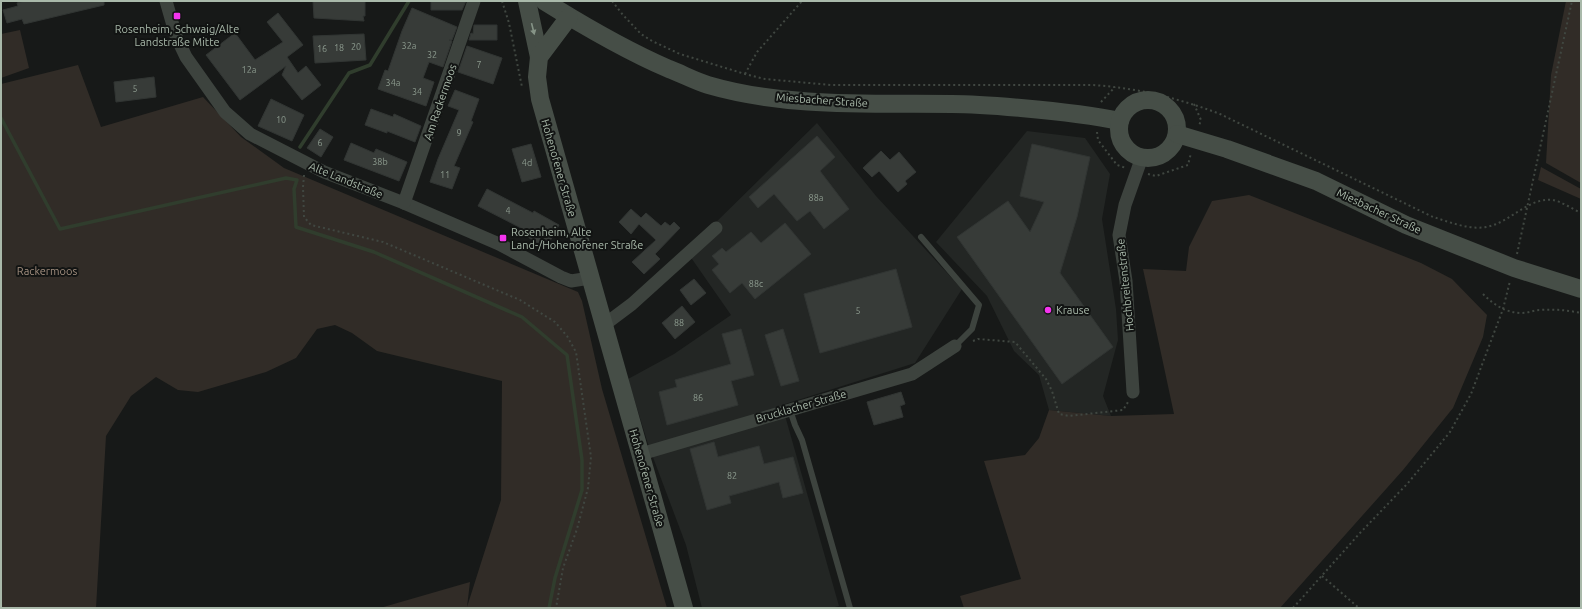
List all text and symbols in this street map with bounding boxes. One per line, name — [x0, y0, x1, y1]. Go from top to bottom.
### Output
marker: Rosenheim, Schwaig/Alte Landstraße Mitte — [172, 11, 182, 21]
place label: Rosenheim, Schwaig/Alte Landstraße Mitte — [115, 23, 239, 48]
one-way arrow — [530, 23, 536, 35]
house number: 32a — [402, 41, 416, 51]
house number: 20 — [351, 42, 361, 52]
house number: 18 — [334, 43, 344, 53]
house number: 16 — [317, 44, 327, 54]
house number: 32 — [427, 50, 437, 60]
house number: 7 — [476, 60, 482, 70]
street label: Am Rackermoos — [421, 62, 459, 142]
house number: 12a — [242, 65, 256, 75]
house number: 34a — [386, 78, 400, 88]
house number: 5 — [132, 84, 138, 94]
house number: 34 — [412, 87, 422, 97]
street label: Miesbacher Straße — [776, 91, 868, 109]
house number: 10 — [276, 115, 286, 125]
street label: Hohenofener Straße — [539, 118, 579, 218]
house number: 9 — [456, 128, 462, 138]
house number: 6 — [317, 138, 323, 148]
house number: 38b — [372, 157, 388, 167]
house number: 4d — [522, 158, 532, 168]
street label: Alte Landstraße — [307, 160, 385, 200]
house number: 11 — [440, 170, 450, 180]
street label: Miesbacher Straße — [1335, 186, 1423, 236]
house number: 88a — [809, 193, 823, 203]
house number: 4 — [505, 206, 511, 216]
place label: Rosenheim, Alte Land-/Hohenofener Straße — [511, 226, 643, 251]
marker: Rosenheim, Alte Land-/Hohenofener Straße — [498, 233, 508, 243]
street label: Hochbreitenstraße — [1114, 238, 1136, 332]
park label: Rackermoos — [17, 265, 77, 277]
house number: 88c — [749, 279, 763, 289]
place label: Krause — [1056, 304, 1090, 316]
marker: Krause — [1043, 305, 1053, 315]
house number: 5 — [855, 306, 861, 316]
house number: 88 — [674, 318, 684, 328]
street label: Brucklacher Straße — [754, 387, 848, 425]
house number: 86 — [693, 393, 703, 403]
street label: Hohenofener Straße — [627, 428, 667, 528]
house number: 82 — [727, 471, 737, 481]

